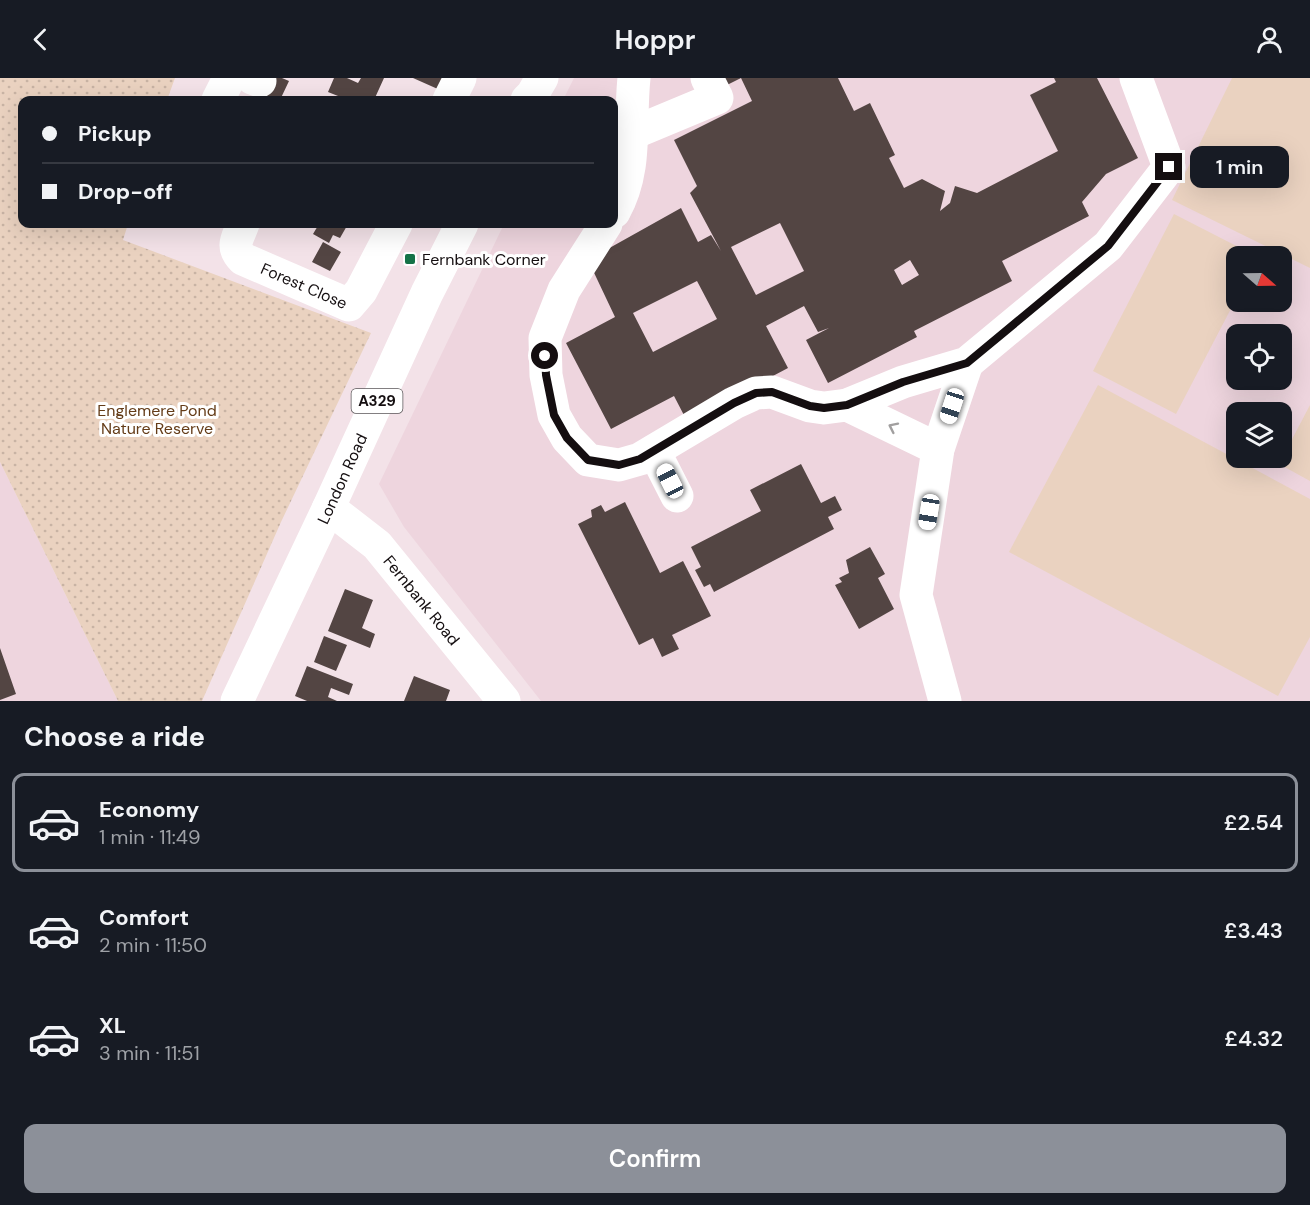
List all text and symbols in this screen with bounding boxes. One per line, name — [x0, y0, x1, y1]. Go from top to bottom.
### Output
text: Hoppr — [615, 22, 695, 57]
icon: back — [24, 23, 57, 56]
icon: person — [1253, 23, 1286, 56]
text: Pickup — [78, 119, 152, 148]
callout: 1 min — [1190, 146, 1289, 188]
route end — [1155, 153, 1182, 180]
text: 1 min — [1216, 154, 1263, 180]
text: Drop-off — [78, 177, 173, 206]
north arrow — [1226, 246, 1292, 312]
map controls — [1226, 246, 1292, 468]
place label: Fernbank Corner — [422, 249, 546, 270]
marker: Fernbank Corner — [403, 252, 417, 266]
street label: Forest Close — [257, 258, 351, 314]
button: locate — [1226, 324, 1292, 390]
route start — [531, 342, 558, 369]
car — [938, 386, 966, 426]
road number: A329 — [352, 389, 403, 413]
park label: Englemere Pond Nature Reserve — [97, 400, 217, 439]
button: layers — [1226, 402, 1292, 468]
one-way arrow — [888, 422, 899, 434]
street label: London Road — [313, 430, 372, 527]
car — [654, 461, 686, 501]
car — [917, 493, 941, 531]
street label: Fernbank Road — [379, 551, 464, 650]
text: Choose a ride — [24, 719, 205, 754]
text: Economy — [99, 795, 199, 824]
icon: car — [27, 796, 81, 850]
text: £2.54 — [1224, 808, 1283, 837]
text: 1 min · 11:49 — [99, 824, 200, 850]
text: Comfort — [99, 903, 189, 932]
icon: car — [27, 904, 81, 958]
text: £3.43 — [1224, 916, 1283, 945]
text: 2 min · 11:50 — [99, 932, 207, 958]
text: XL — [99, 1011, 126, 1040]
icon: car — [27, 1012, 81, 1066]
text: £4.32 — [1224, 1024, 1283, 1053]
text: 3 min · 11:51 — [99, 1040, 200, 1066]
button: Confirm — [24, 1124, 1286, 1193]

